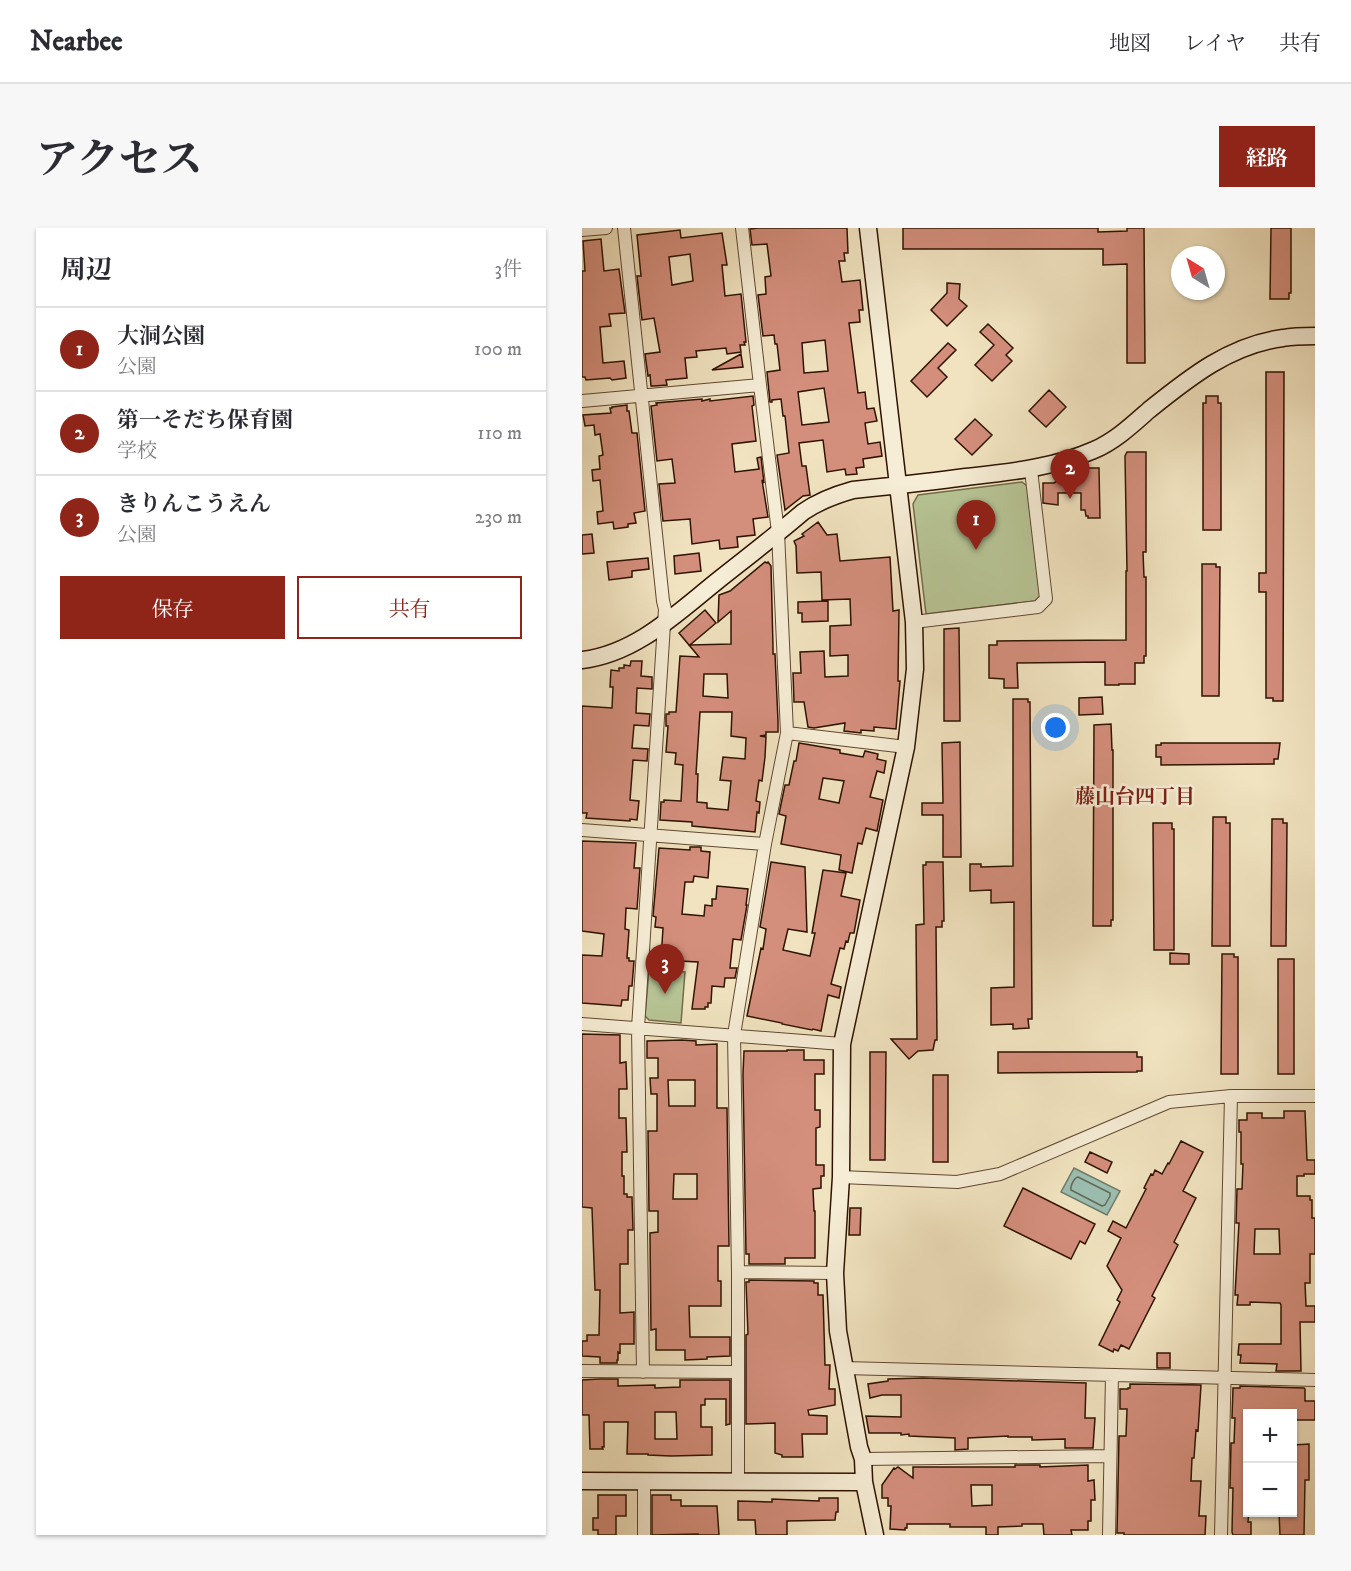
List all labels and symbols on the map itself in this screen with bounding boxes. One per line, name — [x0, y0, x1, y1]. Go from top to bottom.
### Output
north arrow — [1171, 246, 1225, 300]
pin: 2 — [1050, 450, 1090, 499]
pin: 1 — [956, 500, 996, 550]
your location — [1041, 713, 1070, 742]
district label: 藤山台四丁目 — [1075, 785, 1195, 810]
pin: 3 — [646, 944, 685, 994]

